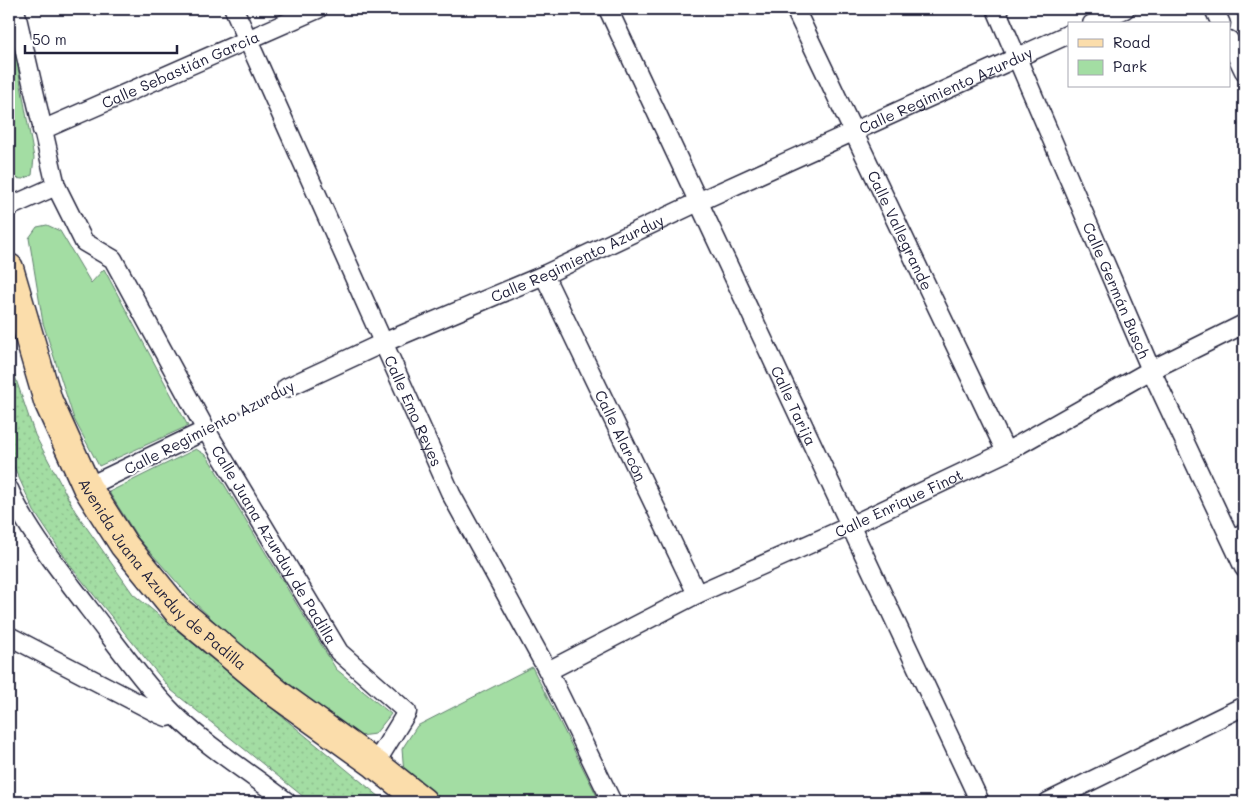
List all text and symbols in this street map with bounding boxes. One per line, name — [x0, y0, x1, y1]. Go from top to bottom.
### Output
scale bar — [25, 22, 178, 54]
legend — [1068, 22, 1230, 88]
street label: Calle Sebastián Garcia — [98, 26, 262, 113]
text: 50 m — [32, 29, 67, 49]
text: Road — [1113, 32, 1150, 52]
street label: Calle Regimiento Azurduy — [856, 42, 1036, 138]
text: Park — [1113, 56, 1147, 76]
street label: Calle Vallegrande — [863, 167, 937, 293]
street label: Calle Regimiento Azurduy — [488, 210, 667, 306]
street label: Calle Germán Busch — [1079, 219, 1155, 361]
street label: Calle Emo Reyes — [380, 352, 447, 469]
street label: Calle Tarija — [767, 362, 821, 449]
street label: Calle Regimiento Azurduy — [121, 375, 298, 479]
street label: Calle Alarcón — [591, 387, 651, 484]
street label: Calle Juana Azurduy de Padilla — [207, 442, 342, 647]
street label: Calle Enrique Finot — [831, 464, 966, 542]
street label: Avenida Juana Azurduy de Padilla — [74, 475, 251, 674]

